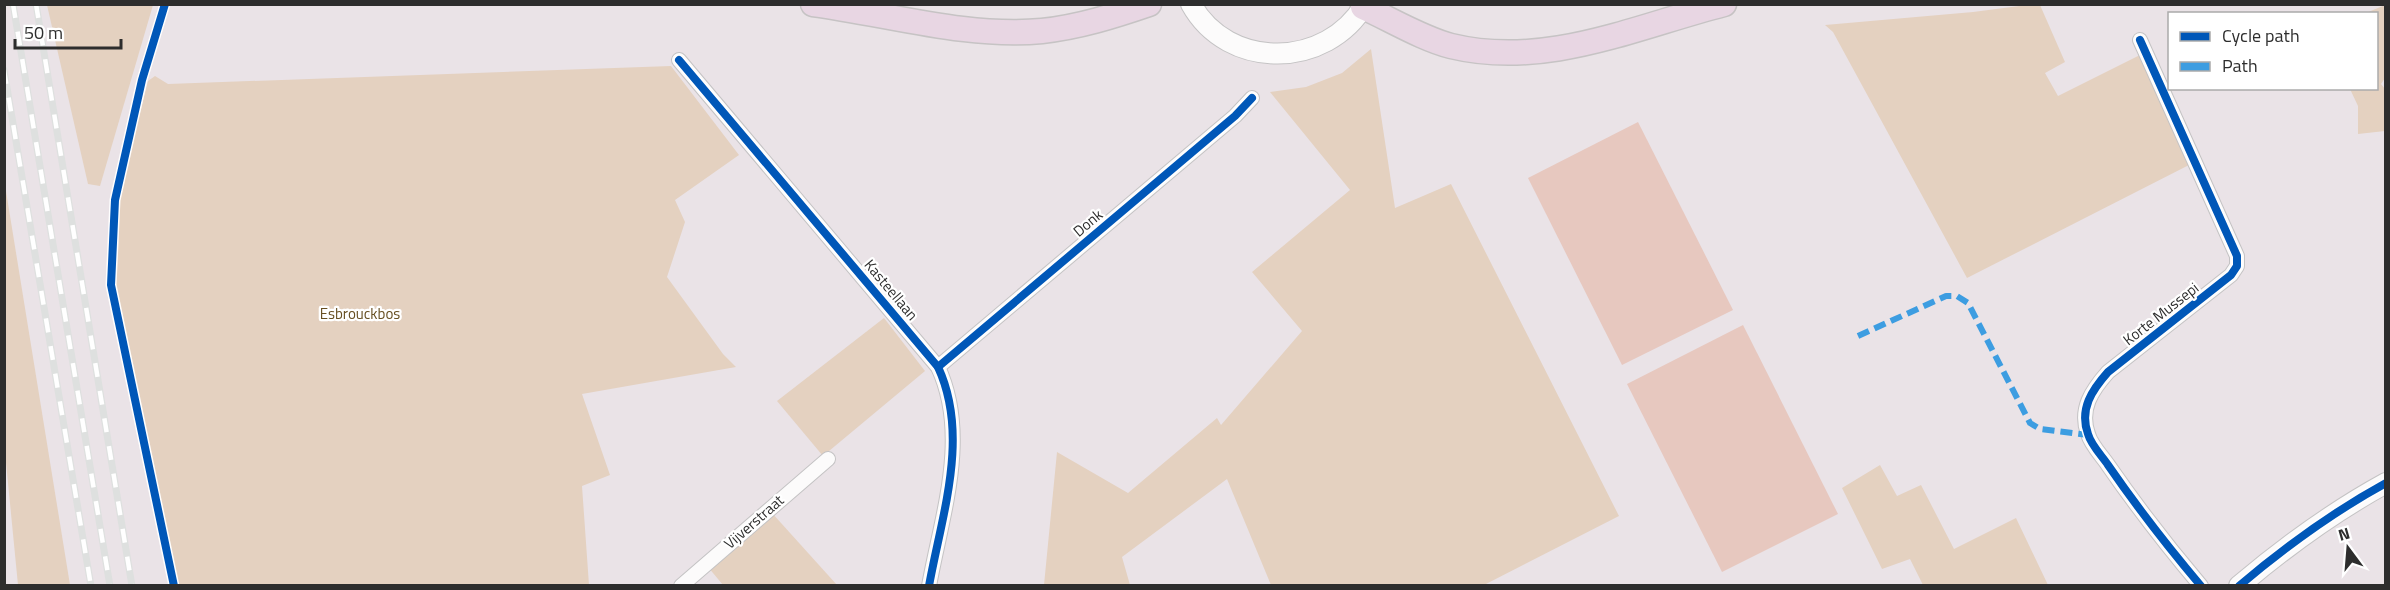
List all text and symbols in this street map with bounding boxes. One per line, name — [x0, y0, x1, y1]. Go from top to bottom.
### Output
scale bar — [15, 12, 122, 50]
legend — [2168, 12, 2378, 90]
text: 50 m — [24, 19, 63, 46]
text: Cycle path — [2222, 22, 2300, 49]
text: Path — [2222, 52, 2258, 79]
street label: Donk — [1068, 203, 1108, 242]
street label: Kasteellaan — [859, 254, 924, 325]
street label: Korte Mussepi — [2118, 277, 2204, 351]
park label: Esbrouckbos — [320, 302, 400, 325]
street label: Vijverstraat — [719, 489, 789, 554]
north arrow — [2318, 518, 2378, 578]
text: N — [2335, 521, 2353, 547]

